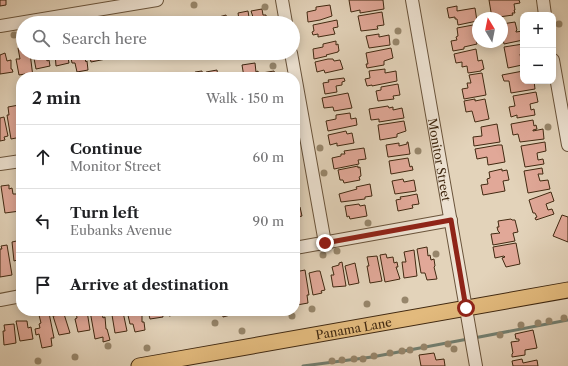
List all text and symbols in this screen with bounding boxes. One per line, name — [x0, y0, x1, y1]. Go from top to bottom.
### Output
north arrow — [472, 12, 508, 48]
map controls — [520, 12, 556, 84]
button: + — [520, 12, 556, 48]
search box — [16, 16, 300, 60]
icon: search — [30, 27, 52, 49]
text: Search here — [62, 29, 147, 48]
button: − — [520, 48, 556, 84]
text: 2 min — [32, 88, 81, 108]
text: Walk · 150 m — [206, 90, 284, 106]
street label: Monitor Street — [425, 117, 455, 203]
text: Continue — [70, 139, 142, 158]
icon: ahead — [32, 146, 54, 168]
text: 60 m — [253, 149, 284, 165]
text: Monitor Street — [70, 158, 161, 174]
text: Turn left — [70, 203, 139, 222]
icon: left — [32, 210, 54, 232]
text: 90 m — [253, 213, 284, 229]
text: Eubanks Avenue — [70, 222, 172, 238]
route end — [316, 234, 334, 252]
icon: arrive — [32, 274, 54, 296]
text: Arrive at destination — [70, 275, 229, 294]
route start — [457, 299, 475, 317]
street label: Panama Lane — [314, 314, 393, 342]

